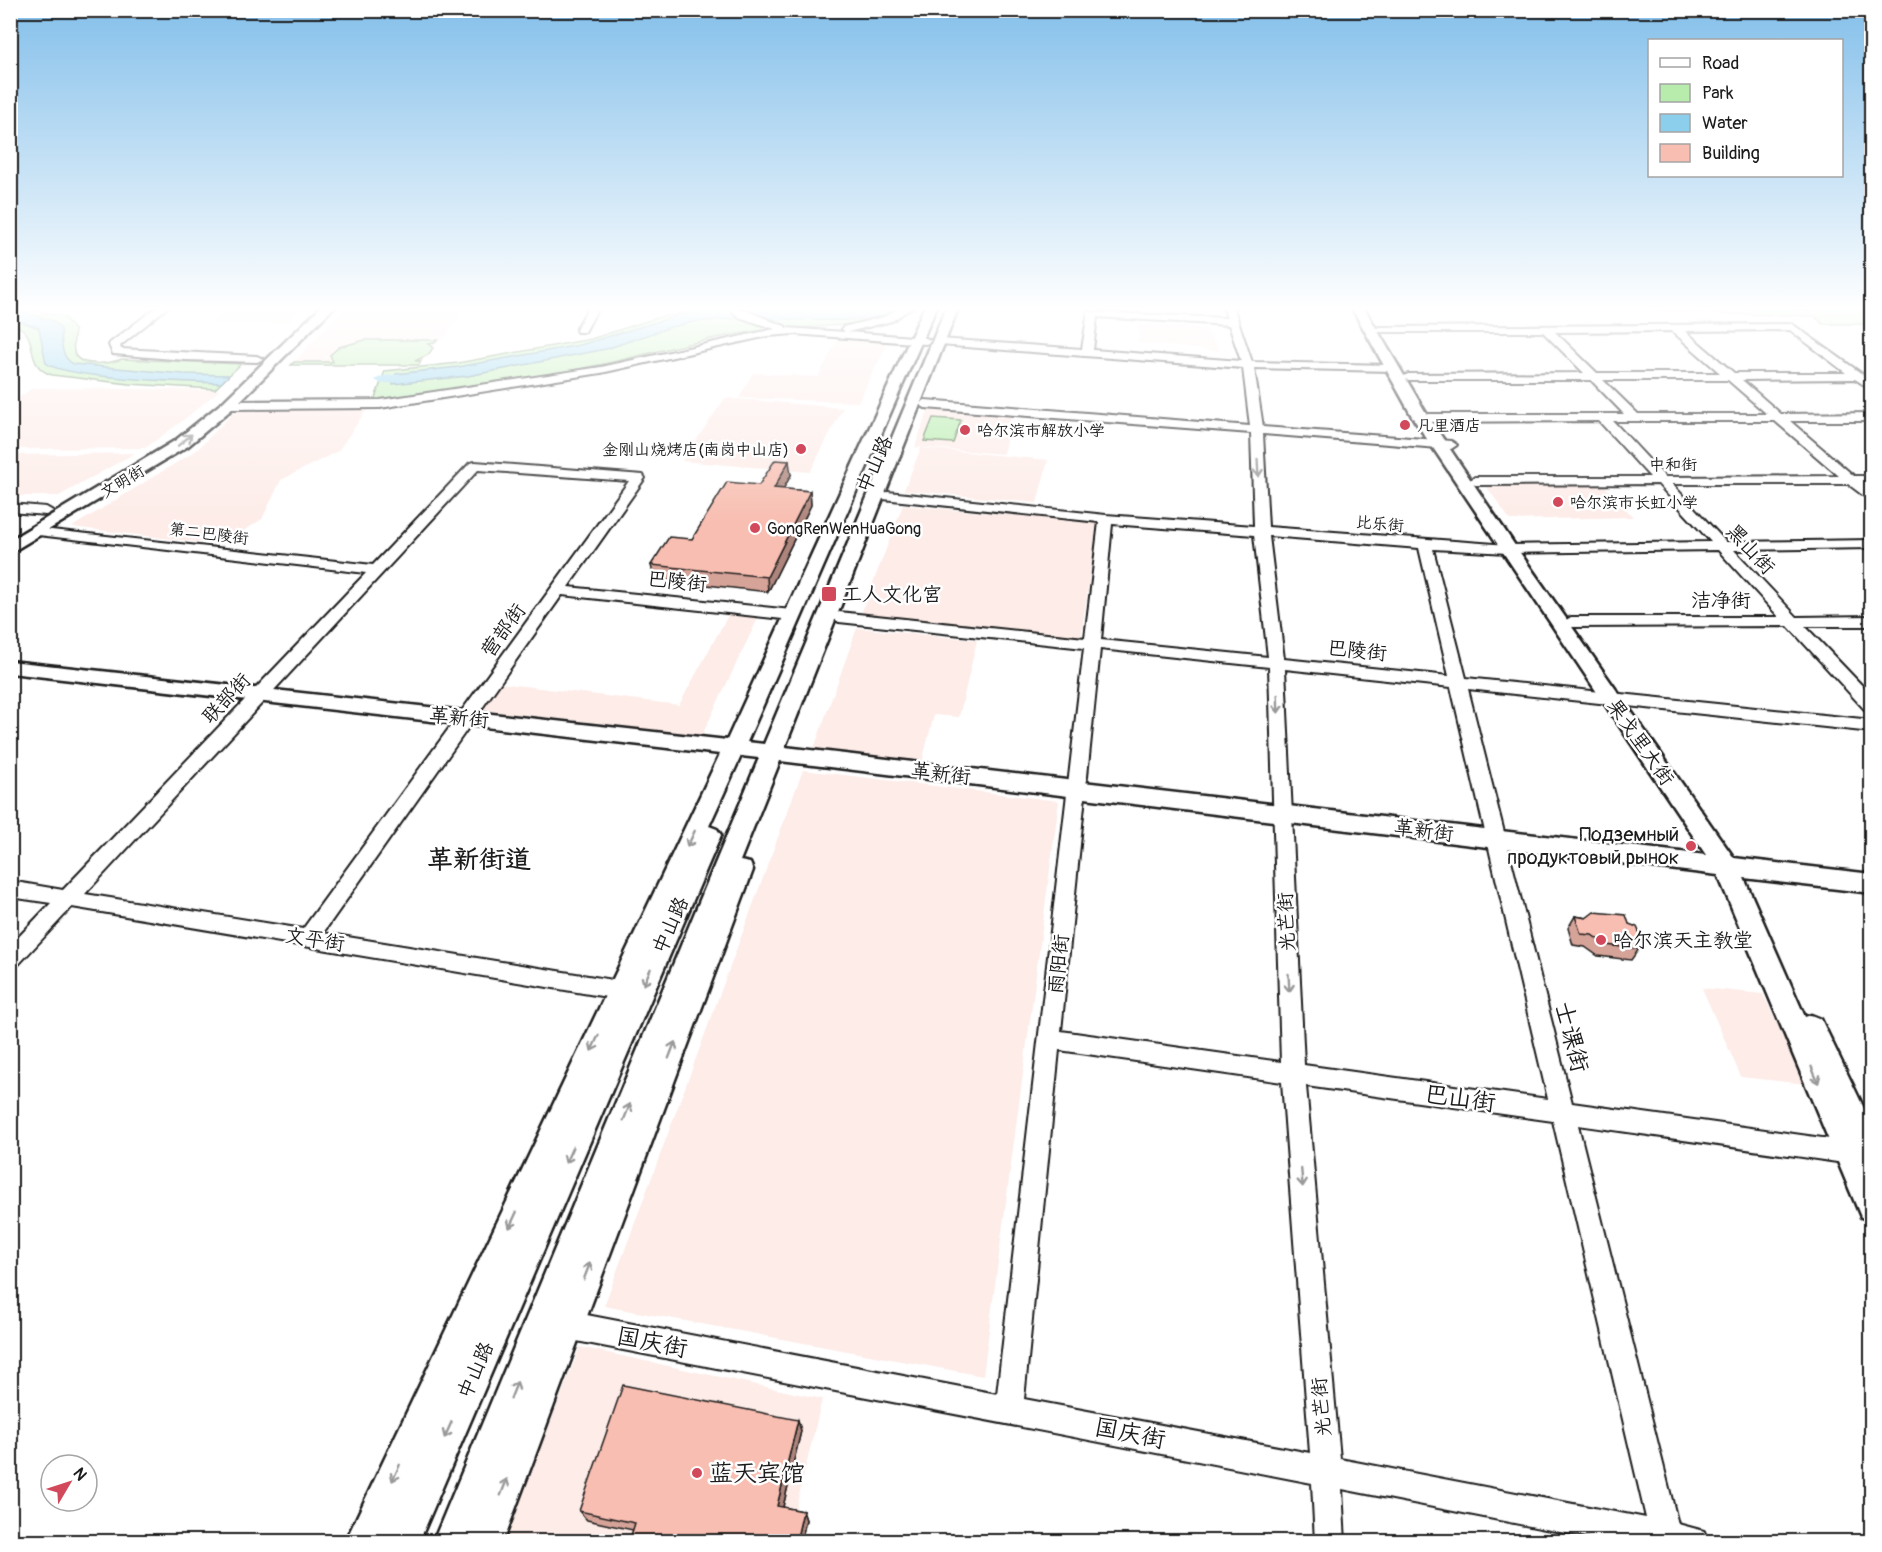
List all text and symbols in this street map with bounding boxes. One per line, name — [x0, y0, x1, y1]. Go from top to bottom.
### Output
legend — [1648, 39, 1843, 177]
text: Road — [1702, 52, 1739, 75]
text: Park — [1702, 82, 1734, 105]
text: Water — [1702, 112, 1748, 135]
text: Building — [1702, 142, 1760, 165]
place label: 凡里酒店 — [1417, 416, 1481, 436]
marker: 凡里酒店 — [1398, 418, 1412, 432]
place label: 哈尔滨市解放小学 — [977, 421, 1105, 441]
marker: 哈尔滨市解放小学 — [958, 423, 972, 437]
street label: 中山路 — [851, 431, 898, 497]
one-way arrow — [177, 433, 192, 447]
place label: 金刚山烧烤店(南岗中山店) — [602, 440, 789, 460]
marker: 金刚山烧烤店(南岗中山店) — [794, 442, 808, 456]
street label: 中和街 — [1649, 455, 1697, 475]
one-way arrow — [1253, 458, 1264, 478]
street label: 文明街 — [97, 461, 148, 503]
place label: 哈尔滨市长虹小学 — [1570, 493, 1698, 513]
marker: 哈尔滨市长虹小学 — [1551, 495, 1565, 509]
street label: 比乐街 — [1355, 512, 1405, 536]
street label: 第二巴陵街 — [168, 519, 250, 549]
place label: GongRenWenHuaGong — [767, 519, 921, 539]
street label: 黑山街 — [1721, 519, 1780, 580]
marker: GongRenWenHuaGong — [748, 521, 762, 535]
street label: 巴陵街 — [646, 566, 708, 597]
place label: 工人文化宫 — [842, 582, 942, 607]
marker: 工人文化宫 — [820, 585, 838, 603]
street label: 洁净街 — [1691, 588, 1751, 613]
street label: 营部街 — [476, 599, 531, 662]
street label: 巴陵街 — [1326, 635, 1388, 666]
street label: 联部街 — [197, 668, 256, 729]
one-way arrow — [1273, 694, 1284, 714]
street label: 果戈里大街 — [1602, 694, 1680, 790]
street label: 革新街 — [428, 702, 490, 733]
street label: 革新街 — [910, 757, 972, 790]
street label: 革新街 — [1393, 814, 1455, 847]
place label: Подземный продуктовый рынок — [1507, 822, 1679, 870]
one-way arrow — [684, 829, 696, 847]
marker: Подземный продуктовый рынок — [1684, 839, 1698, 853]
district label: 革新街道 — [427, 844, 531, 876]
street label: 光芒街 — [1272, 891, 1301, 953]
street label: 中山路 — [647, 892, 694, 958]
street label: 文平街 — [283, 922, 347, 957]
place label: 哈尔滨天主教堂 — [1613, 928, 1753, 953]
street label: 雨阳街 — [1043, 933, 1074, 995]
marker: 哈尔滨天主教堂 — [1594, 933, 1608, 947]
one-way arrow — [641, 967, 652, 986]
one-way arrow — [1284, 973, 1295, 993]
street label: 士课街 — [1549, 999, 1594, 1076]
one-way arrow — [588, 1033, 600, 1051]
one-way arrow — [667, 1041, 678, 1059]
one-way arrow — [1810, 1065, 1822, 1083]
street label: 巴山街 — [1422, 1079, 1498, 1118]
one-way arrow — [622, 1103, 633, 1122]
one-way arrow — [562, 1146, 574, 1164]
one-way arrow — [1297, 1167, 1308, 1187]
one-way arrow — [507, 1210, 518, 1228]
one-way arrow — [582, 1262, 593, 1280]
street label: 国庆街 — [614, 1321, 690, 1364]
street label: 中山路 — [452, 1337, 499, 1403]
street label: 光芒街 — [1306, 1376, 1337, 1438]
one-way arrow — [509, 1381, 520, 1400]
street label: 国庆街 — [1092, 1412, 1168, 1455]
one-way arrow — [442, 1421, 453, 1439]
north arrow — [39, 1453, 99, 1513]
place label: 蓝天宾馆 — [709, 1459, 805, 1488]
one-way arrow — [389, 1463, 401, 1481]
text: N — [69, 1464, 91, 1485]
marker: 蓝天宾馆 — [690, 1466, 704, 1480]
one-way arrow — [500, 1478, 511, 1497]

